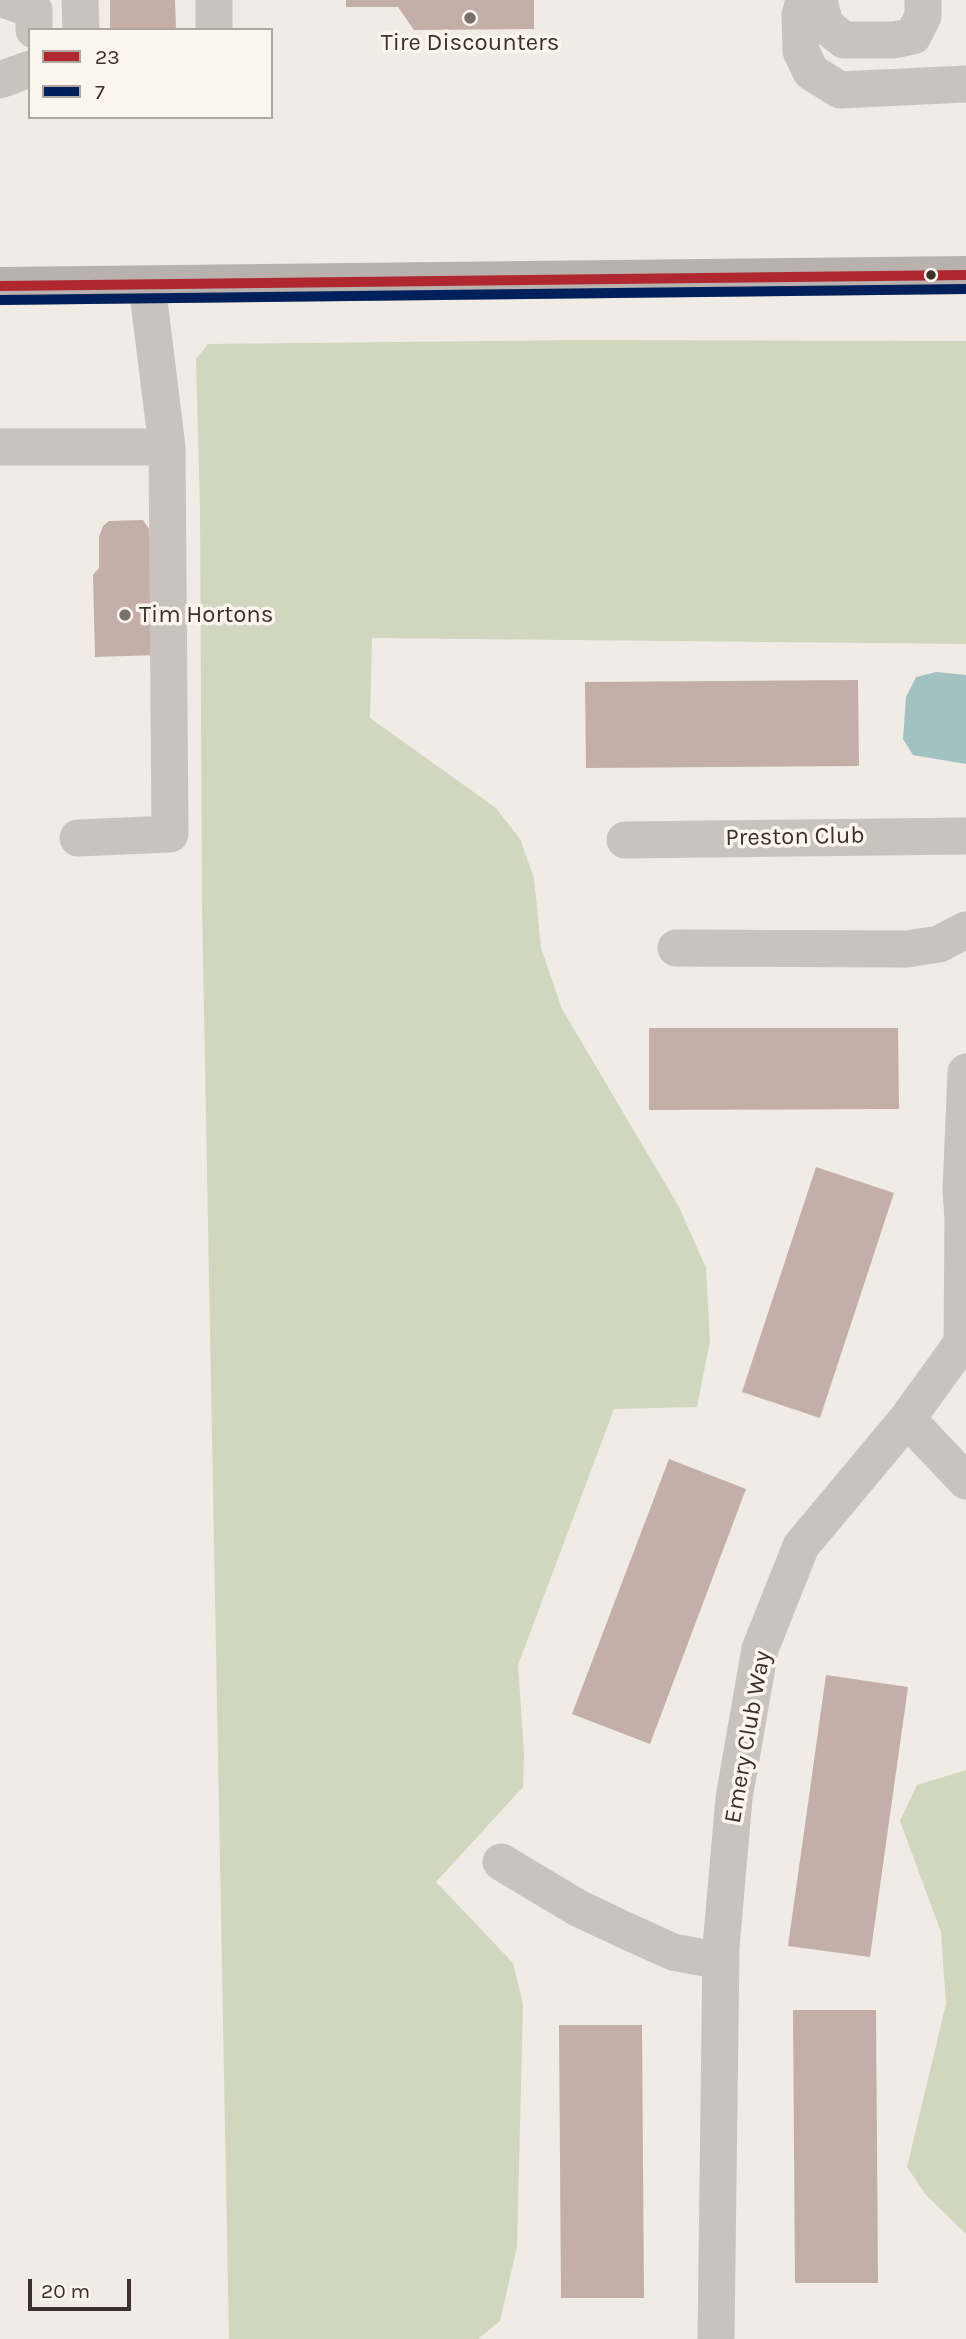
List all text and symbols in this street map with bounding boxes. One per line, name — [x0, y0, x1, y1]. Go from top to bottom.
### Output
marker: Tire Discounters — [462, 10, 478, 26]
legend — [28, 28, 273, 119]
place label: Tire Discounters — [381, 29, 559, 57]
text: 23 — [95, 45, 120, 69]
text: 7 — [95, 80, 105, 104]
unlabelled marker — [924, 268, 938, 282]
place label: Tim Hortons — [139, 601, 273, 629]
marker: Tim Hortons — [117, 607, 133, 623]
street label: Preston Club — [725, 821, 865, 853]
street label: Emery Club Way — [719, 1648, 777, 1826]
scale bar — [32, 2266, 135, 2310]
text: 20 m — [41, 2279, 90, 2303]

